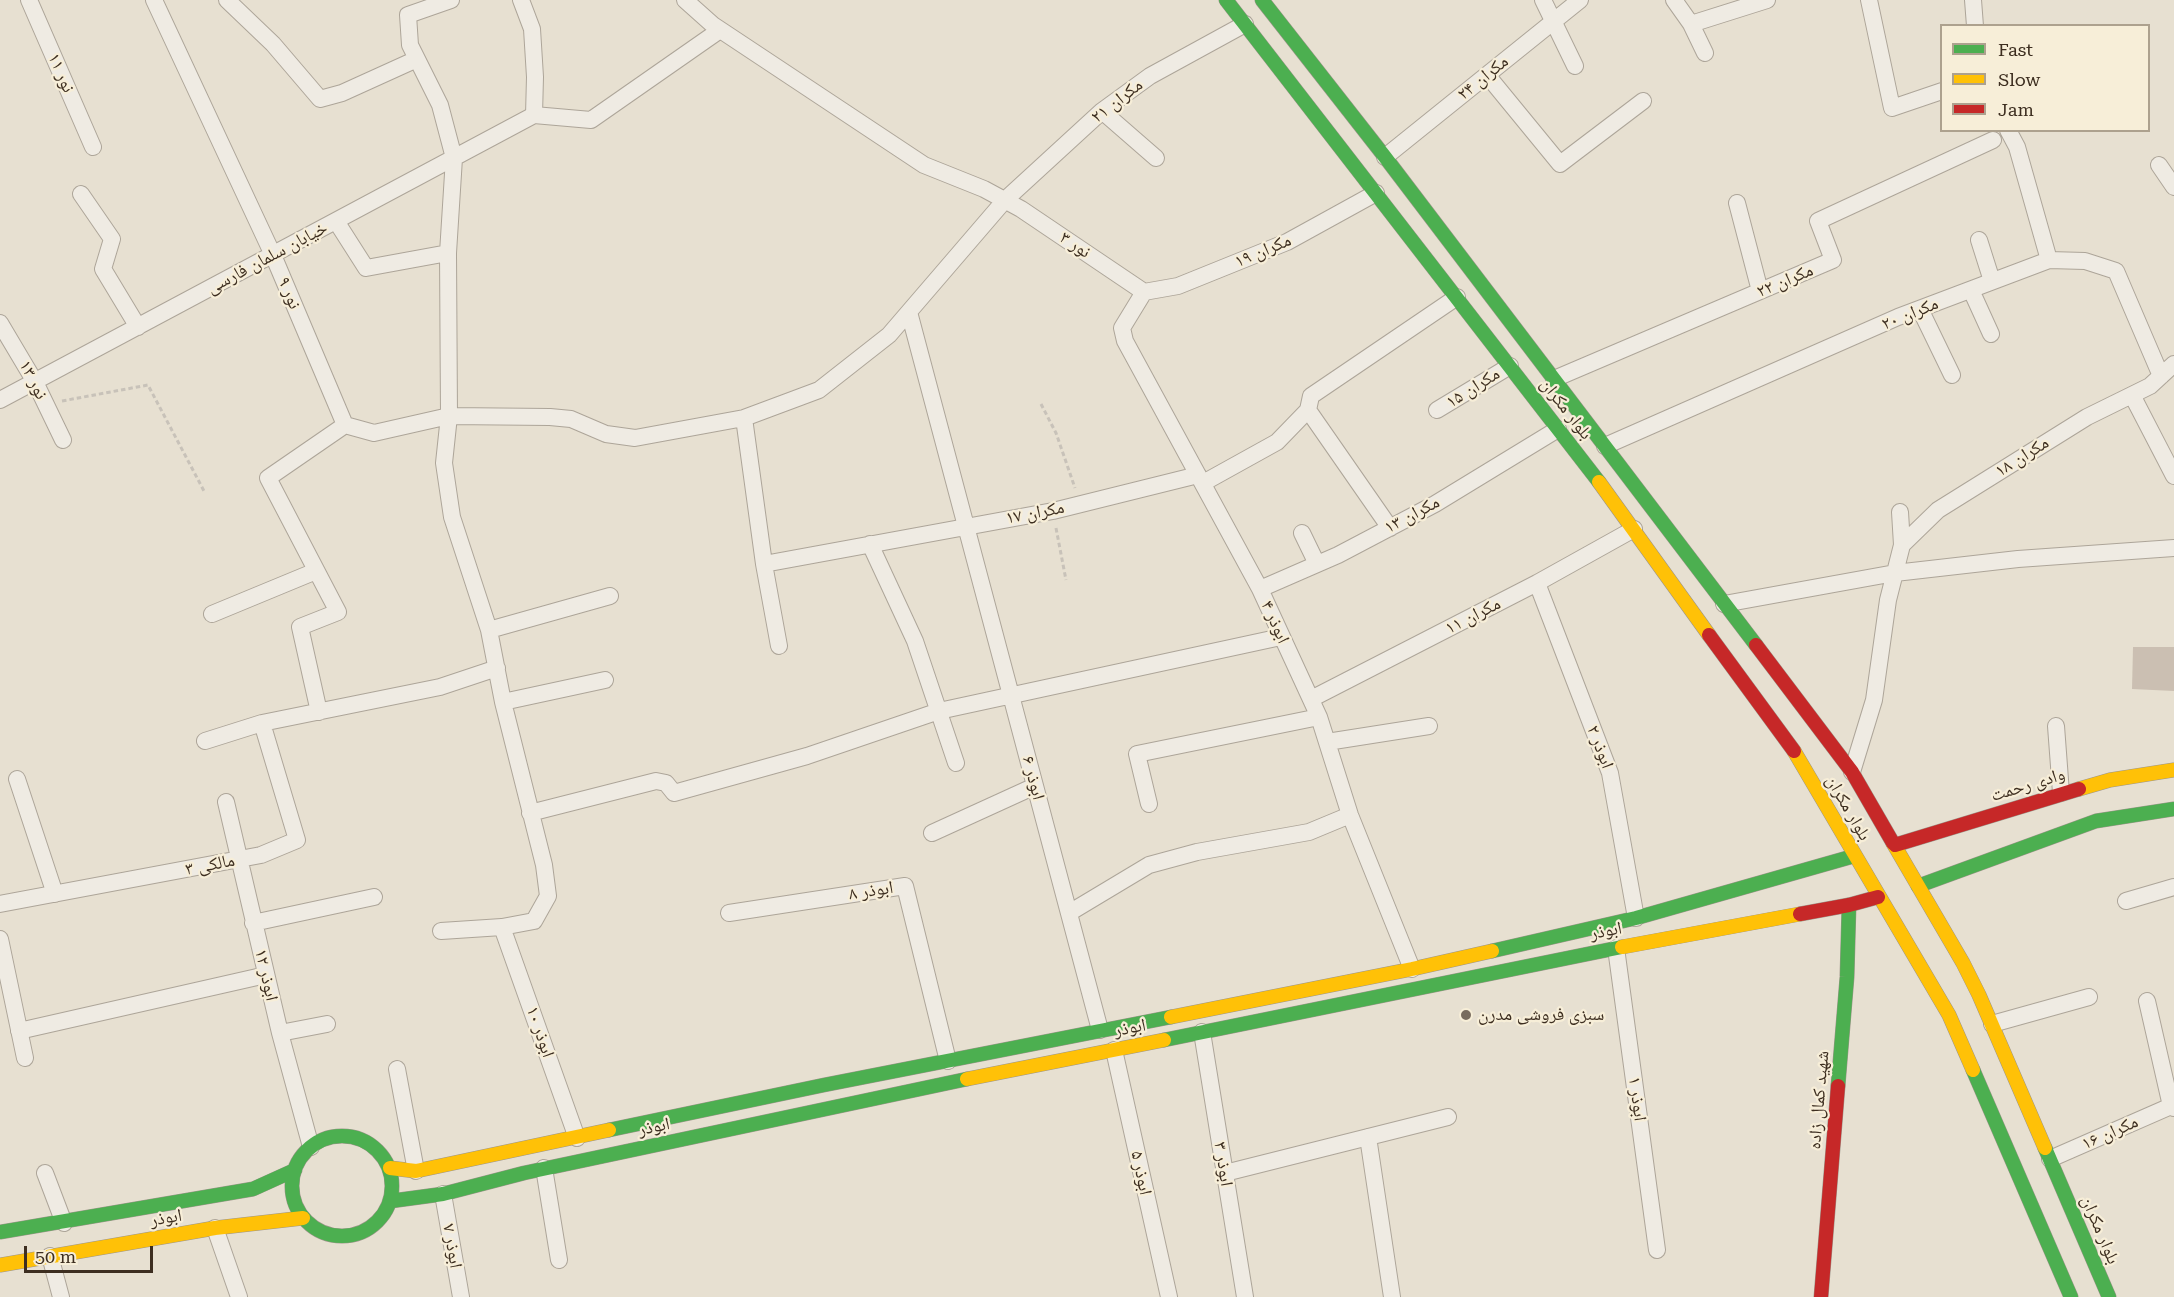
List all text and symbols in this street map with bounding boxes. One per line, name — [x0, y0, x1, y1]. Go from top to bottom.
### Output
legend — [1940, 24, 2150, 132]
text: Fast — [1998, 39, 2033, 60]
street label: نور ۱۱ — [43, 50, 79, 96]
street label: مکران ۲۴ — [1453, 51, 1513, 105]
text: Slow — [1998, 69, 2040, 90]
street label: مکران ۲۱ — [1087, 74, 1147, 128]
text: Jam — [1998, 99, 2034, 120]
street label: خیابان سلمان فارسی — [203, 217, 331, 299]
street label: نور ۳ — [1055, 227, 1095, 263]
street label: مکران ۱۹ — [1231, 229, 1295, 273]
street label: مکران ۲۲ — [1753, 259, 1817, 303]
street label: نور ۹ — [273, 274, 305, 312]
street label: مکران ۲۰ — [1878, 293, 1942, 335]
street label: نور ۱۳ — [14, 357, 52, 403]
street label: مکران ۱۵ — [1442, 363, 1504, 413]
street label: بلوار مکران — [1535, 374, 1597, 444]
street label: مکران ۱۸ — [1991, 432, 2053, 482]
street label: مکران ۱۳ — [1381, 492, 1443, 538]
street label: مکران ۱۷ — [1004, 497, 1066, 529]
street label: مکران ۱۱ — [1442, 593, 1504, 639]
street label: ابوذر ۴ — [1256, 597, 1294, 647]
street label: ابوذر ۲ — [1582, 722, 1618, 772]
street label: ابوذر ۶ — [1017, 754, 1049, 802]
street label: وادی رحمت — [1988, 764, 2068, 806]
street label: بلوار مکران — [1821, 771, 1875, 845]
street label: مالکی ۳ — [183, 850, 237, 880]
street label: ابوذر ۸ — [847, 877, 895, 905]
street label: ابوذر — [1588, 917, 1624, 945]
street label: ابوذر ۱۲ — [250, 947, 282, 1003]
street label: ابوذر ۱۰ — [521, 1004, 559, 1060]
place label: سبزی فروشی مدرن — [1478, 1004, 1604, 1026]
marker: سبزی فروشی مدرن — [1459, 1008, 1473, 1022]
street label: ابوذر — [1112, 1014, 1148, 1042]
street label: شهید کمال زاده — [1804, 1050, 1834, 1150]
street label: ابوذر ۱ — [1623, 1075, 1651, 1123]
street label: مکران ۱۶ — [2079, 1111, 2141, 1155]
street label: ابوذر — [636, 1113, 672, 1141]
street label: ابوذر ۳ — [1209, 1140, 1237, 1188]
street label: ابوذر ۵ — [1126, 1149, 1156, 1197]
street label: بلوار مکران — [2076, 1193, 2124, 1267]
street label: ابوذر — [148, 1205, 184, 1231]
street label: ابوذر ۷ — [437, 1222, 467, 1270]
scale bar — [27, 1234, 156, 1272]
text: 50 m — [35, 1246, 76, 1267]

